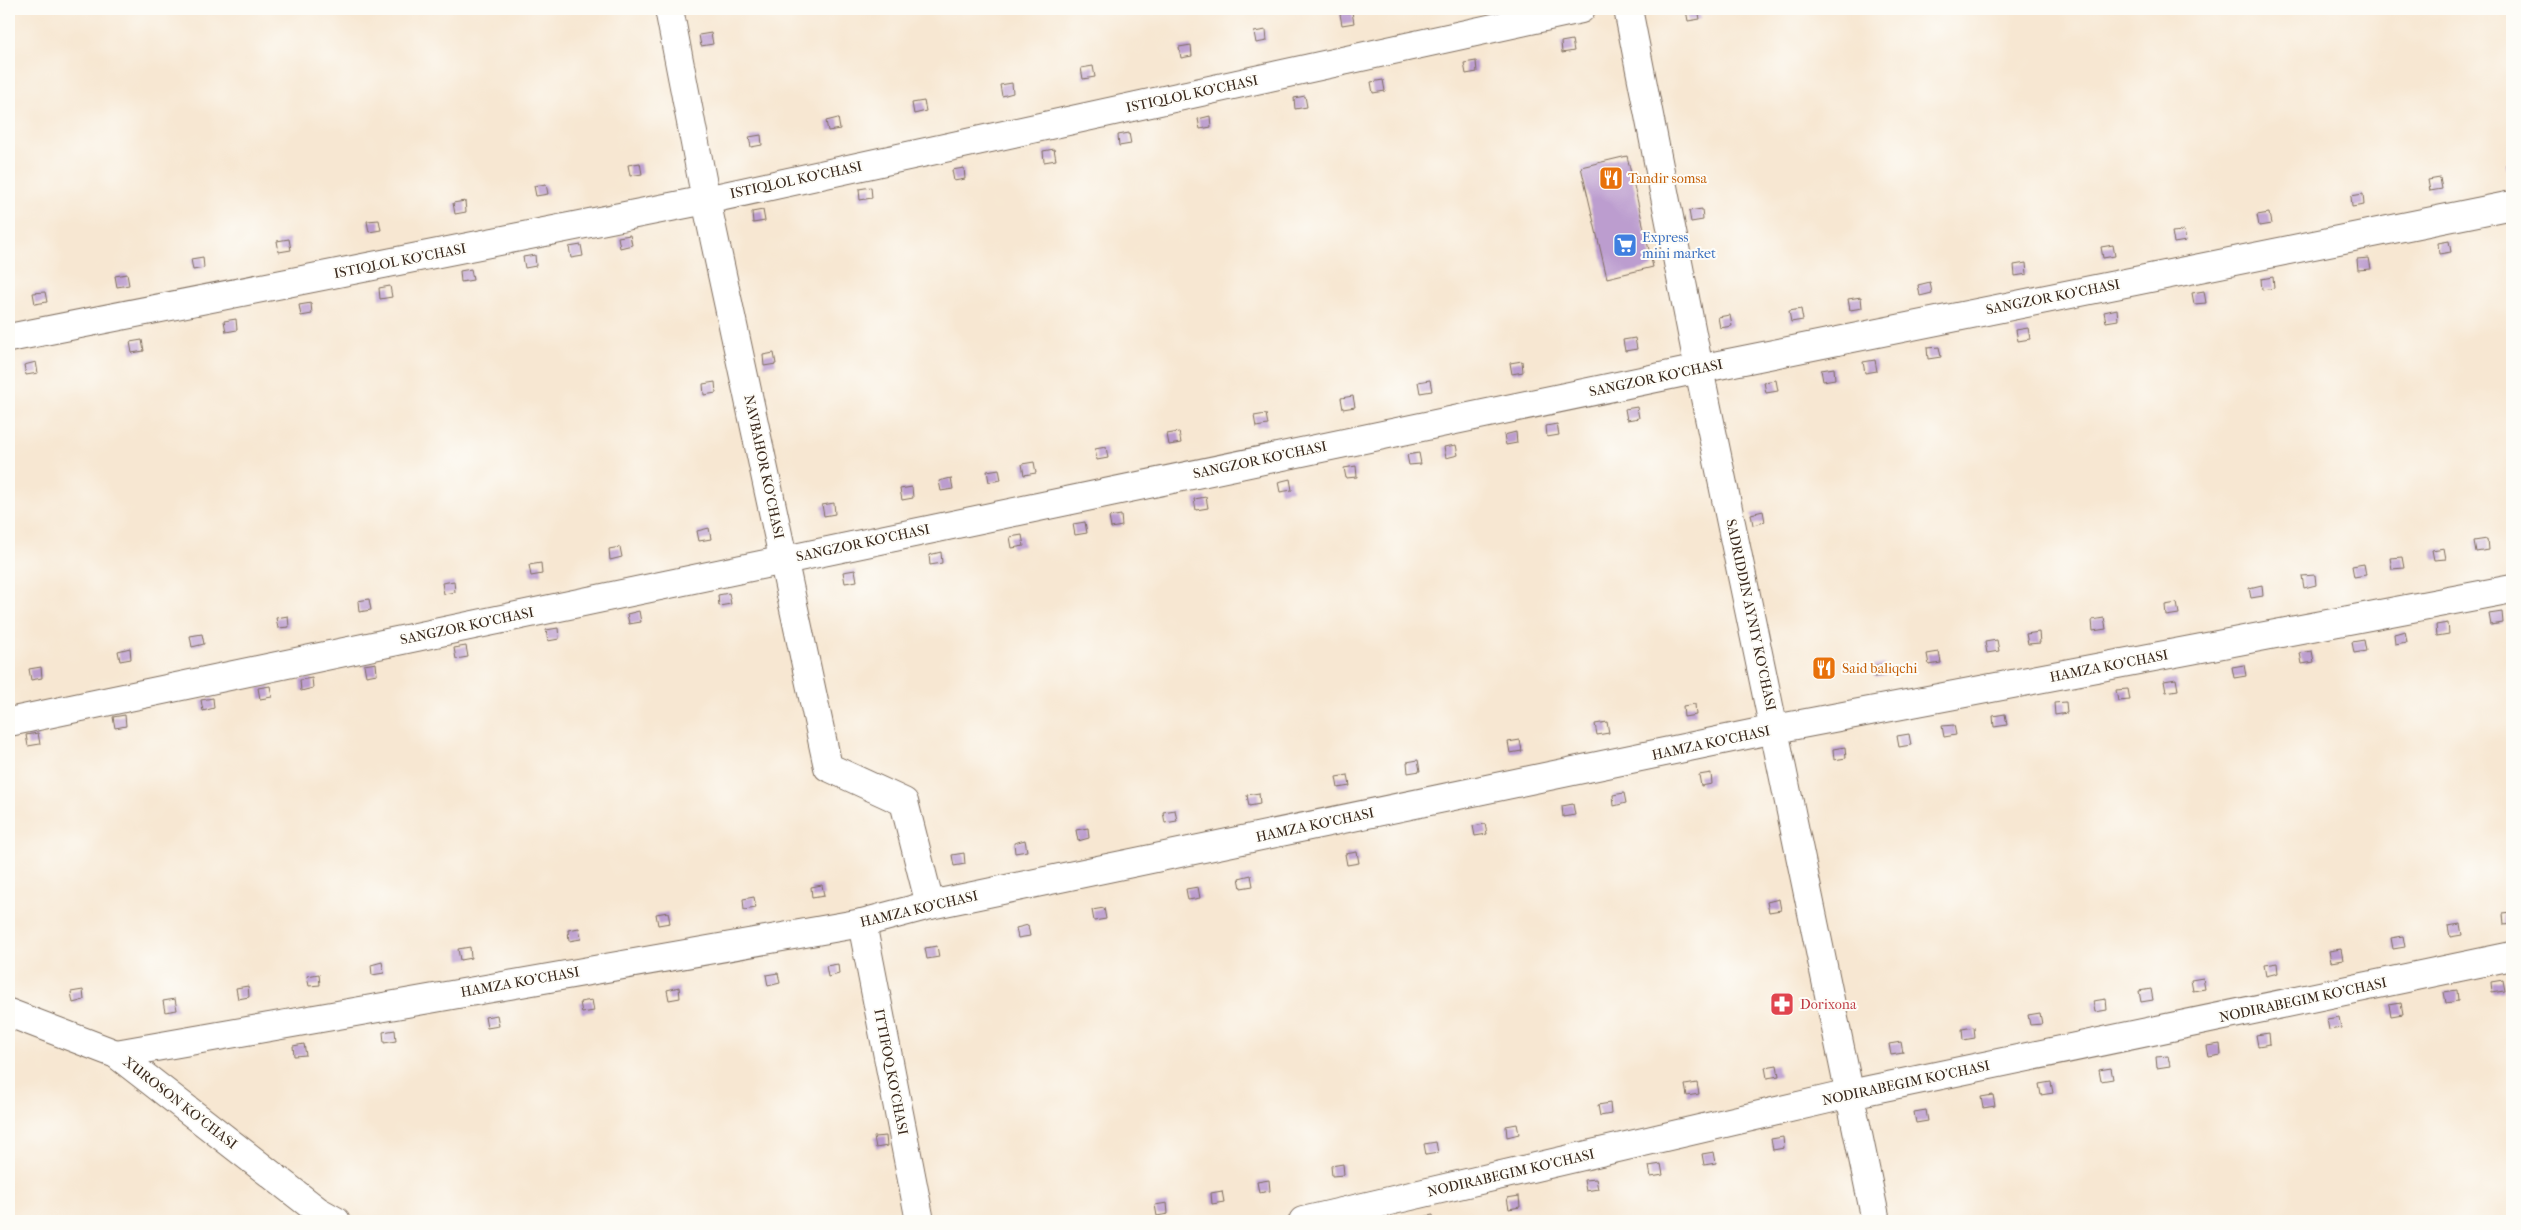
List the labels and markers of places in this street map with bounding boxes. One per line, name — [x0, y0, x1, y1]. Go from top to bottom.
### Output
restaurant icon: Tandir somsa — [1598, 165, 1624, 191]
place label: Tandir somsa — [1628, 170, 1708, 187]
place label: Express mini market — [1642, 229, 1716, 262]
supermarket icon: Express mini market — [1612, 232, 1638, 258]
restaurant icon: Said baliqchi — [1811, 655, 1837, 681]
place label: Said baliqchi — [1842, 660, 1917, 677]
pharmacy icon: Dorixona — [1769, 991, 1795, 1017]
place label: Dorixona — [1800, 996, 1857, 1013]

